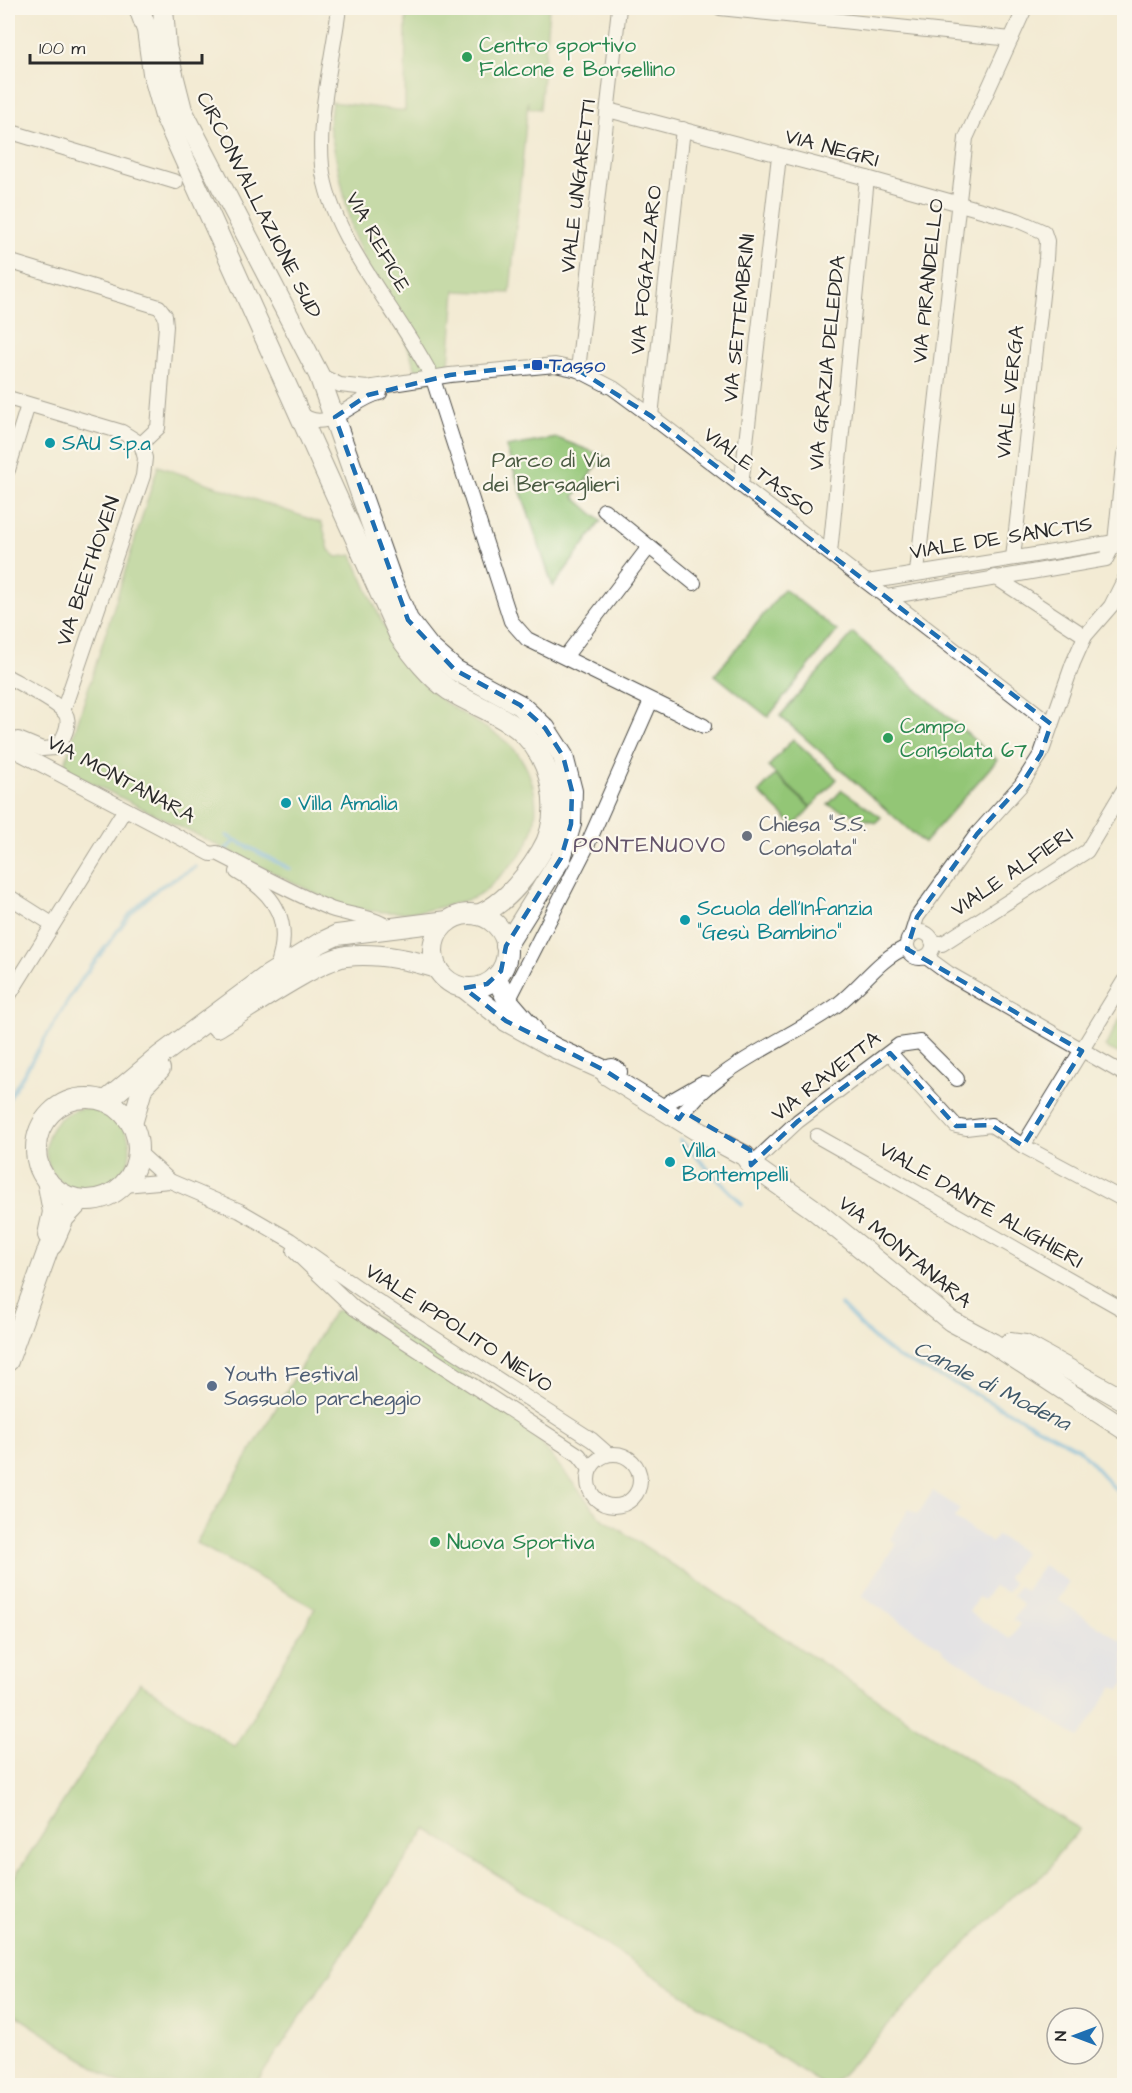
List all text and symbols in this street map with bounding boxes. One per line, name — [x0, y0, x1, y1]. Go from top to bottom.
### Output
scale bar — [30, 27, 202, 65]
place label: Centro sportivo Falcone e Borsellino — [479, 31, 675, 84]
text: 100 m — [39, 36, 85, 61]
marker: Centro sportivo Falcone e Borsellino — [460, 50, 474, 64]
street label: CIRCONVALLAZIONE SUD — [189, 87, 329, 324]
street label: VIALE UNGARETTI — [553, 97, 603, 275]
street label: VIA NEGRI — [782, 122, 882, 174]
street label: VIA FOGAZZARO — [623, 184, 669, 356]
street label: VIA REFICE — [339, 187, 418, 298]
street label: VIA PIRANDELLO — [905, 197, 951, 365]
street label: VIA SETTEMBRINI — [716, 232, 762, 404]
street label: VIA GRAZIA DELEDDA — [801, 253, 853, 472]
street label: VIALE VERGA — [989, 323, 1031, 460]
place label: Tasso — [549, 351, 606, 380]
marker: Tasso — [530, 358, 544, 372]
street label: VIALE TASSO — [697, 420, 821, 524]
place label: SAU S.p.a — [62, 429, 151, 459]
marker: SAU S.p.a — [43, 436, 57, 450]
park label: Parco di Via dei Bersaglieri — [483, 446, 619, 501]
street label: VIA BEETHOVEN — [49, 492, 127, 650]
street label: VIALE DE SANCTIS — [908, 509, 1094, 567]
place label: Campo Consolata 67 — [900, 712, 1027, 765]
street label: VIA MONTANARA — [42, 728, 201, 831]
marker: Campo Consolata 67 — [881, 731, 895, 745]
place label: Villa Amalia — [298, 789, 398, 818]
marker: Villa Amalia — [279, 796, 293, 810]
place label: Chiesa "S.S. Consolata" — [759, 810, 866, 863]
street label: VIALE ALFIERI — [945, 820, 1079, 924]
marker: Chiesa "S.S. Consolata" — [740, 829, 754, 843]
district label: PONTENUOVO — [573, 830, 727, 861]
place label: Scuola dell'Infanzia "Gesù Bambino" — [697, 894, 873, 947]
marker: Scuola dell'Infanzia "Gesù Bambino" — [678, 913, 692, 927]
street label: VIA RAVETTA — [765, 1024, 887, 1128]
street label: VIALE DANTE ALIGHIERI — [874, 1135, 1088, 1275]
place label: Villa Bontempelli — [682, 1136, 788, 1190]
marker: Villa Bontempelli — [663, 1155, 677, 1169]
street label: VIA MONTANARA — [832, 1189, 978, 1315]
street label: VIALE IPPOLITO NIEVO — [359, 1256, 559, 1400]
water label: Canale di Modena — [908, 1333, 1077, 1440]
place label: Youth Festival Sassuolo parcheggio — [224, 1360, 421, 1415]
marker: Youth Festival Sassuolo parcheggio — [205, 1379, 219, 1393]
place label: Nuova Sportiva — [447, 1528, 595, 1558]
marker: Nuova Sportiva — [428, 1535, 442, 1549]
north arrow — [1045, 2006, 1105, 2066]
text: N — [1050, 2031, 1072, 2041]

